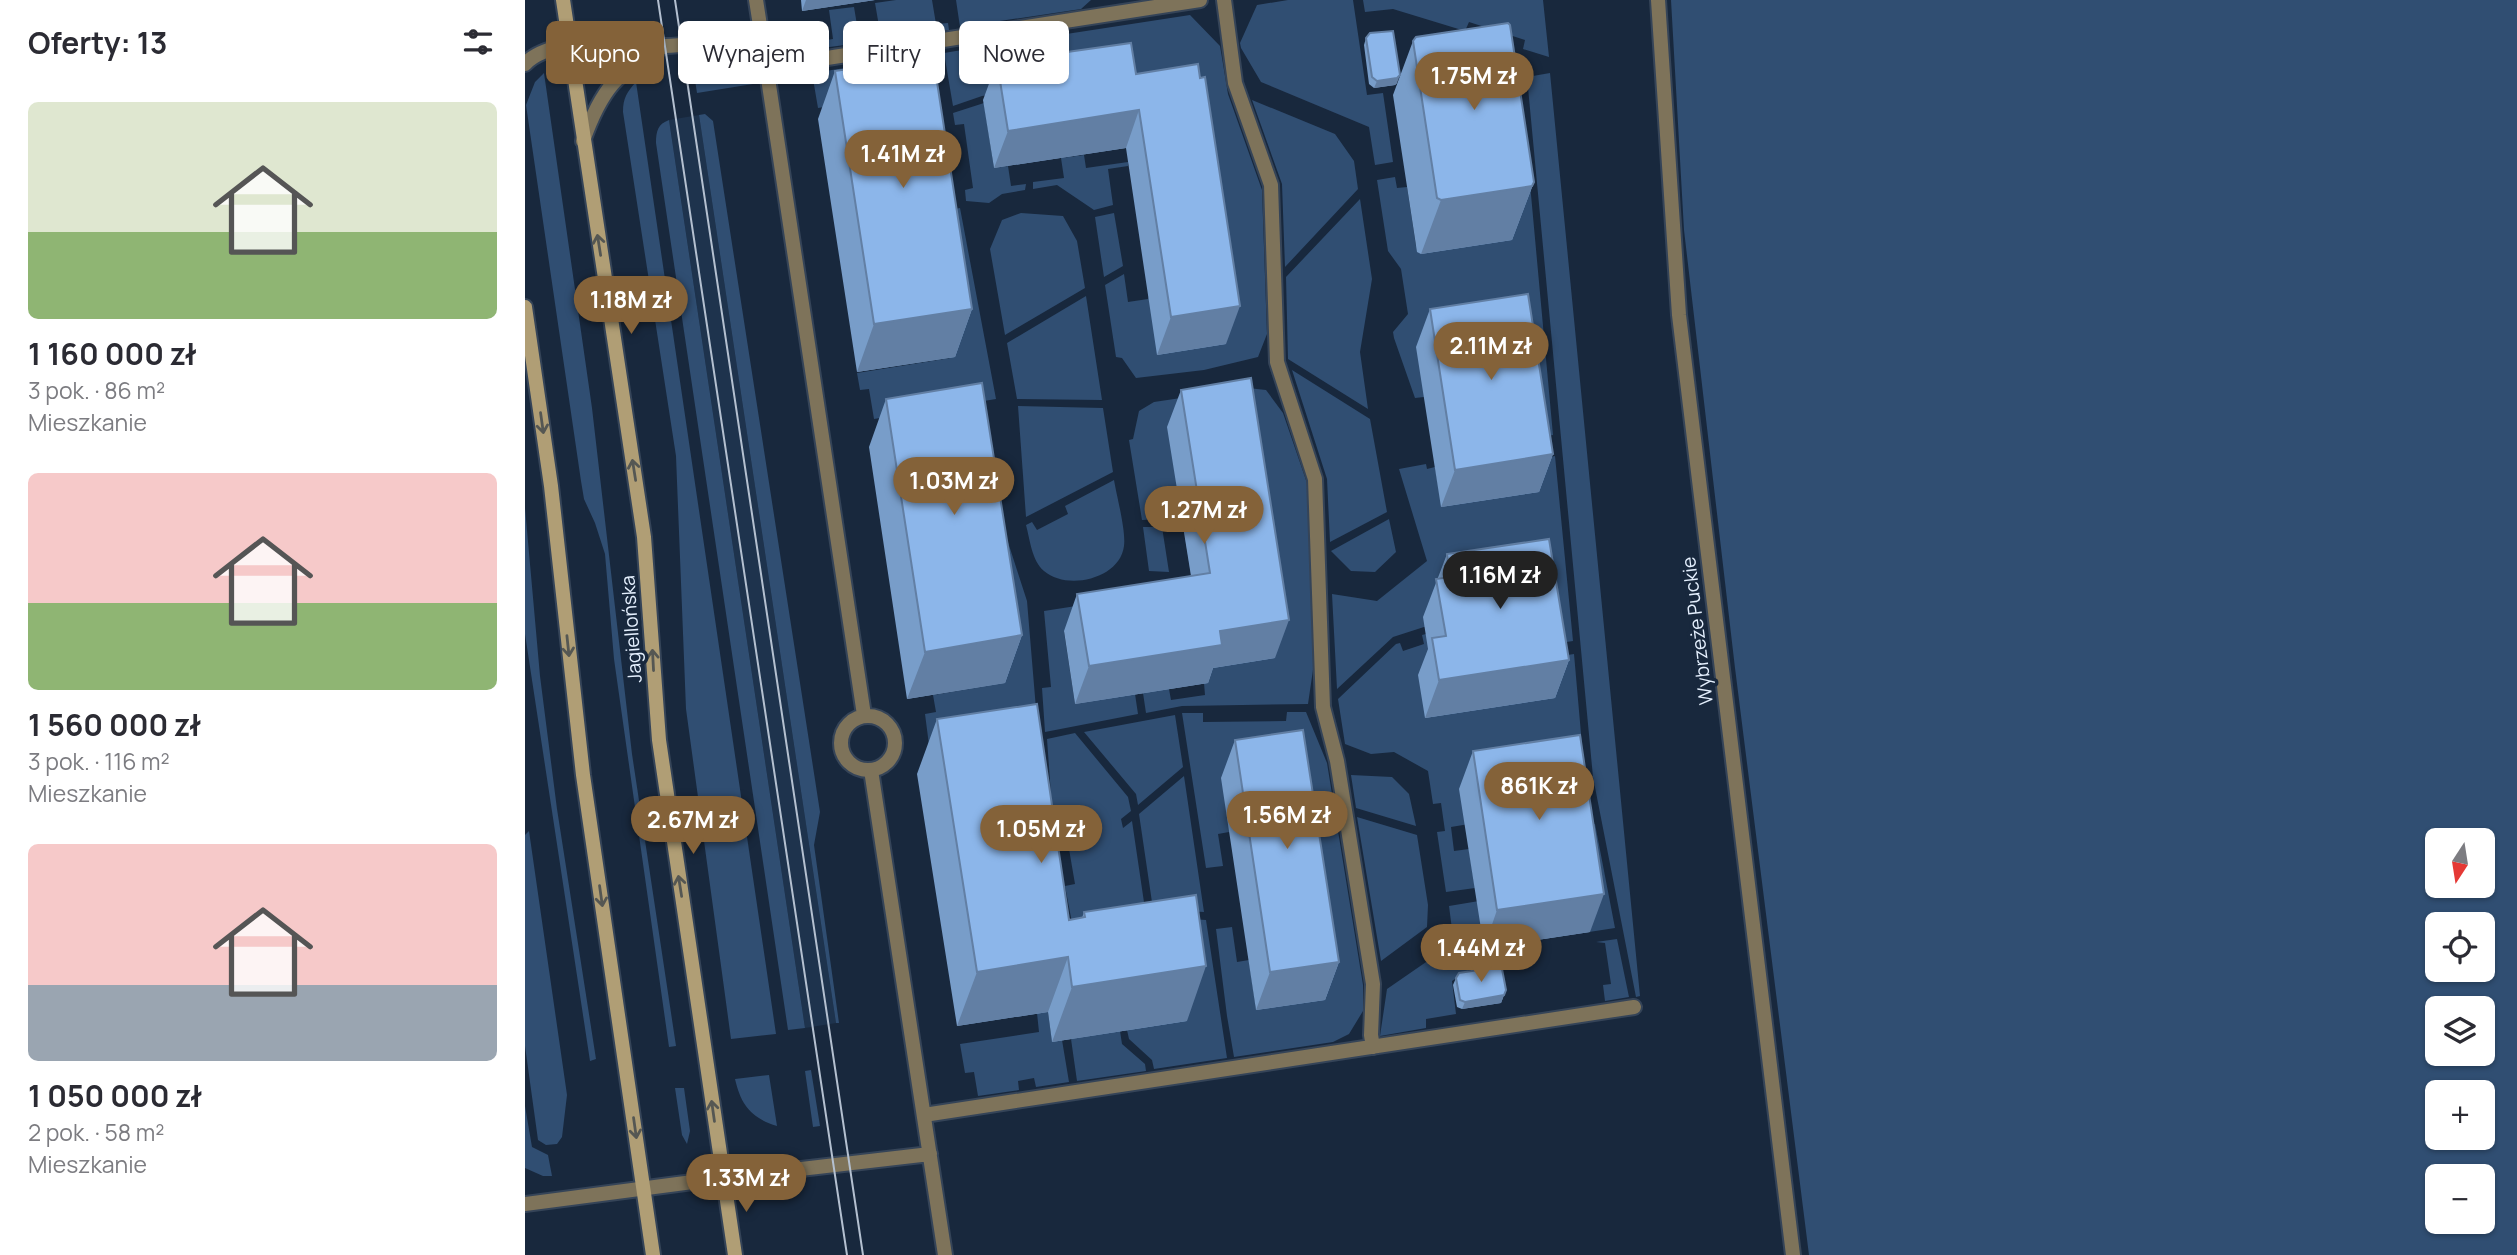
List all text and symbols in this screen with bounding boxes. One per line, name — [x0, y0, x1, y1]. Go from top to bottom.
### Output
chip: Kupno — [546, 21, 664, 84]
chip: Wynajem — [678, 21, 829, 84]
chip: Filtry — [843, 21, 945, 84]
chip: Nowe — [959, 21, 1069, 84]
text: Oferty: 13 — [28, 22, 167, 63]
icon: filters — [459, 23, 497, 61]
pin: 1.75M zł — [1402, 52, 1546, 112]
text: 1.75M zł — [1431, 59, 1517, 91]
pin: 1.41M zł — [831, 130, 975, 190]
text: 1.41M zł — [861, 137, 945, 169]
icon: home — [200, 147, 326, 273]
one-way arrow — [592, 234, 605, 256]
pin: 1.18M zł — [559, 276, 703, 336]
text: 1.18M zł — [590, 283, 672, 315]
pin: 2.11M zł — [1419, 322, 1563, 382]
text: 2.11M zł — [1450, 329, 1532, 361]
text: 1 160 000 zł — [28, 333, 197, 374]
text: 3 pok. · 86 m² — [28, 374, 165, 406]
text: Mieszkanie — [28, 406, 147, 438]
one-way arrow — [535, 411, 548, 434]
pin: 1.03M zł — [882, 458, 1026, 517]
one-way arrow — [627, 459, 640, 481]
text: 1.03M zł — [909, 464, 999, 496]
pin: 1.27M zł — [1132, 486, 1276, 546]
text: 1.27M zł — [1161, 493, 1247, 525]
icon: home — [200, 518, 326, 644]
pin: 1.16M zł — [1428, 552, 1572, 611]
street label: Wybrzeże Puckie — [1675, 556, 1719, 706]
text: 1.16M zł — [1459, 558, 1541, 590]
street label: Jagiellońska — [614, 574, 648, 684]
one-way arrow — [562, 634, 575, 657]
one-way arrow — [646, 649, 659, 672]
text: 1 560 000 zł — [28, 704, 201, 745]
text: 3 pok. · 116 m² — [28, 745, 170, 777]
pin: 861K zł — [1474, 762, 1604, 822]
text: 861K zł — [1500, 769, 1578, 801]
text: Mieszkanie — [28, 777, 147, 809]
pin: 1.56M zł — [1215, 792, 1359, 851]
pin: 2.67M zł — [621, 796, 765, 856]
text: 1.56M zł — [1243, 798, 1331, 830]
text: 2.67M zł — [647, 803, 739, 835]
pin: 1.05M zł — [969, 806, 1113, 865]
text: 1.05M zł — [996, 812, 1086, 844]
north arrow — [2425, 828, 2495, 898]
map controls — [2425, 828, 2495, 1234]
one-way arrow — [673, 875, 686, 898]
one-way arrow — [595, 884, 608, 907]
icon: home — [200, 889, 326, 1015]
button: locate — [2425, 912, 2495, 982]
pin: 1.44M zł — [1409, 925, 1553, 984]
text: 1.44M zł — [1437, 931, 1525, 963]
button: layers — [2425, 996, 2495, 1066]
text: 1 050 000 zł — [28, 1075, 202, 1116]
button: + — [2425, 1080, 2495, 1150]
one-way arrow — [706, 1100, 719, 1123]
text: 2 pok. · 58 m² — [28, 1116, 165, 1148]
one-way arrow — [628, 1116, 641, 1139]
text: Mieszkanie — [28, 1148, 147, 1180]
pin: 1.33M zł — [674, 1154, 818, 1214]
text: 1.33M zł — [702, 1161, 790, 1193]
button: − — [2425, 1164, 2495, 1234]

